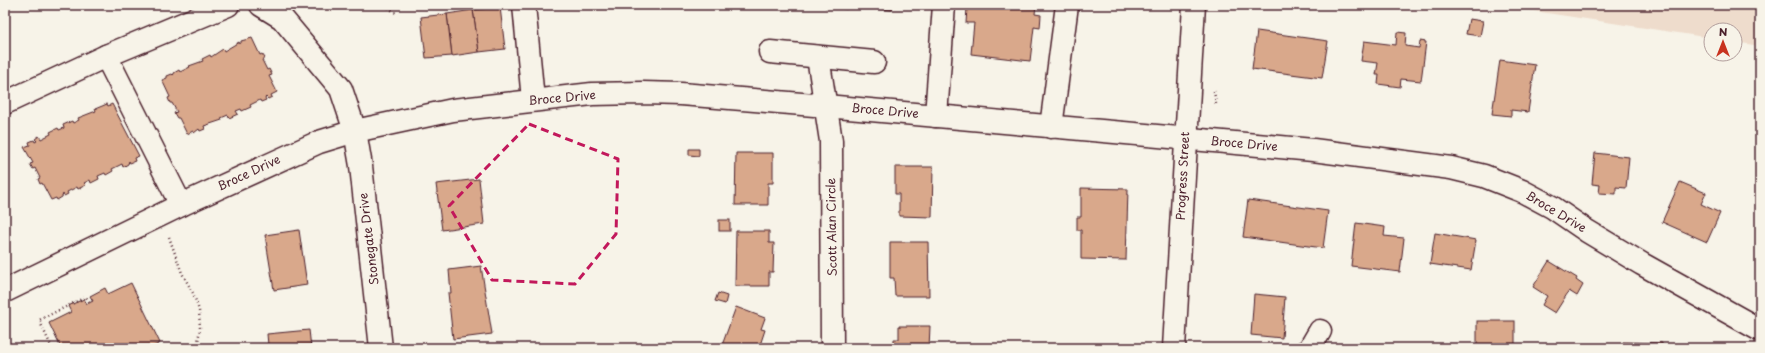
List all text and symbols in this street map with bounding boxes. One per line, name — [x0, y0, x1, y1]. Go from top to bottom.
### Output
north arrow — [1703, 22, 1743, 62]
text: N — [1719, 23, 1728, 40]
street label: Broce Drive — [527, 85, 596, 109]
street label: Broce Drive — [851, 98, 920, 122]
street label: Progress Street — [1171, 131, 1193, 221]
street label: Broce Drive — [1210, 131, 1279, 155]
street label: Broce Drive — [214, 150, 283, 195]
street label: Scott Alan Circle — [821, 177, 841, 276]
street label: Broce Drive — [1523, 186, 1590, 236]
street label: Stonegate Drive — [353, 192, 383, 286]

